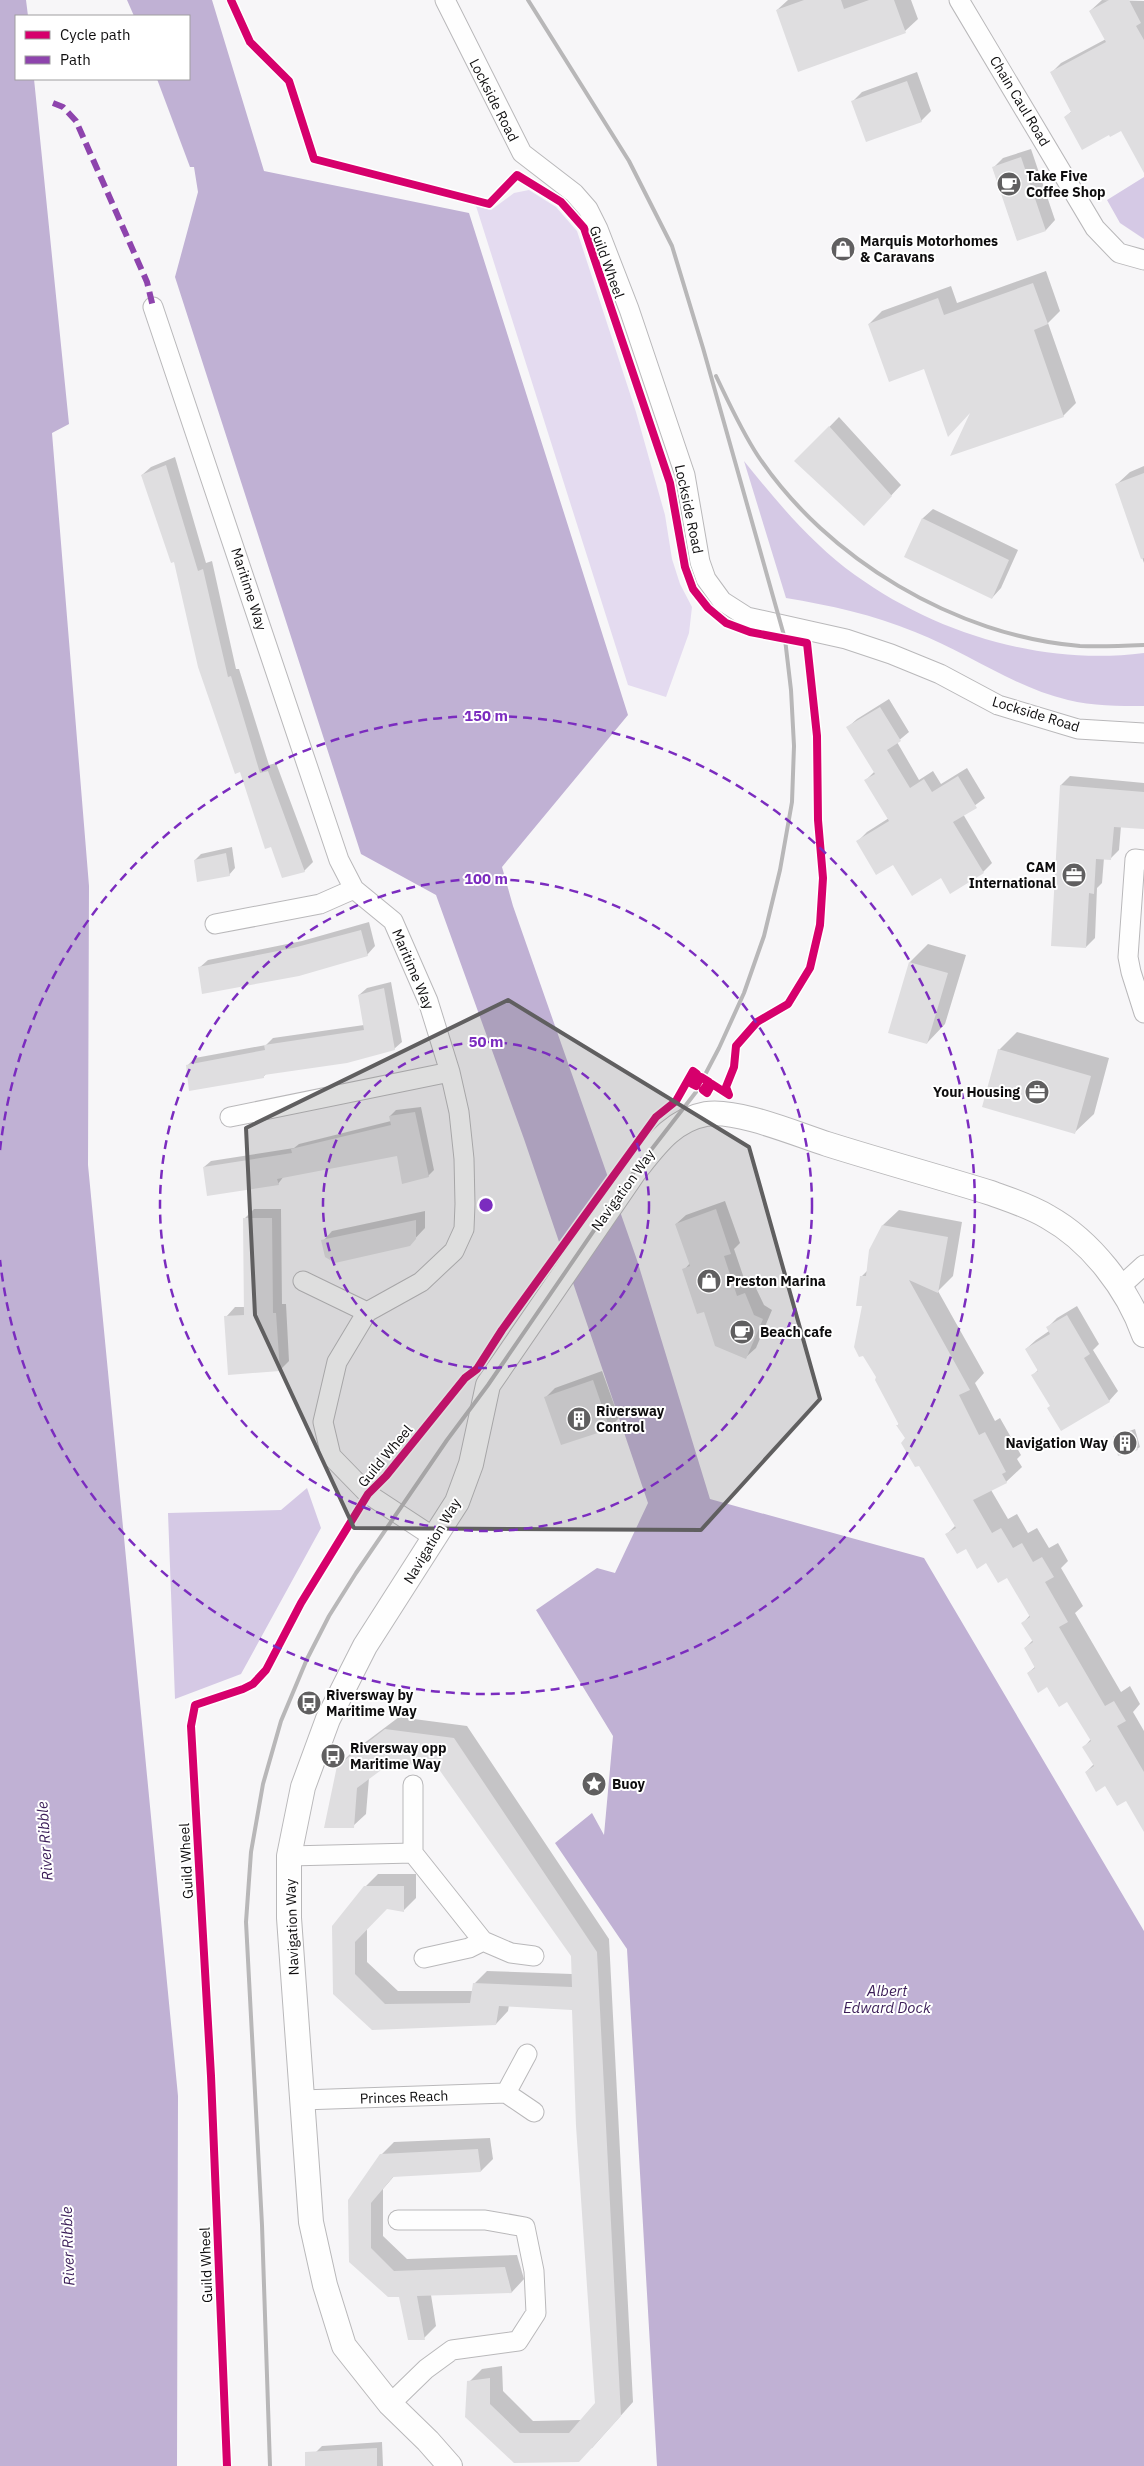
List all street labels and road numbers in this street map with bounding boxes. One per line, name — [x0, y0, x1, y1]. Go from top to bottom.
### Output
street label: Chain Caul Road — [986, 53, 1054, 149]
street label: Lockside Road — [465, 56, 523, 144]
street label: Guild Wheel — [586, 223, 629, 301]
street label: Lockside Road — [671, 463, 707, 555]
street label: Maritime Way — [227, 545, 271, 633]
street label: Lockside Road — [990, 692, 1082, 736]
street label: Maritime Way — [388, 926, 438, 1012]
street label: Navigation Way — [587, 1146, 659, 1234]
street label: Guild Wheel — [354, 1421, 416, 1491]
street label: Navigation Way — [399, 1495, 465, 1587]
street label: Guild Wheel — [175, 1822, 197, 1899]
street label: Navigation Way — [281, 1878, 303, 1976]
street label: Princes Reach — [359, 2086, 449, 2108]
street label: Guild Wheel — [196, 2227, 216, 2303]

